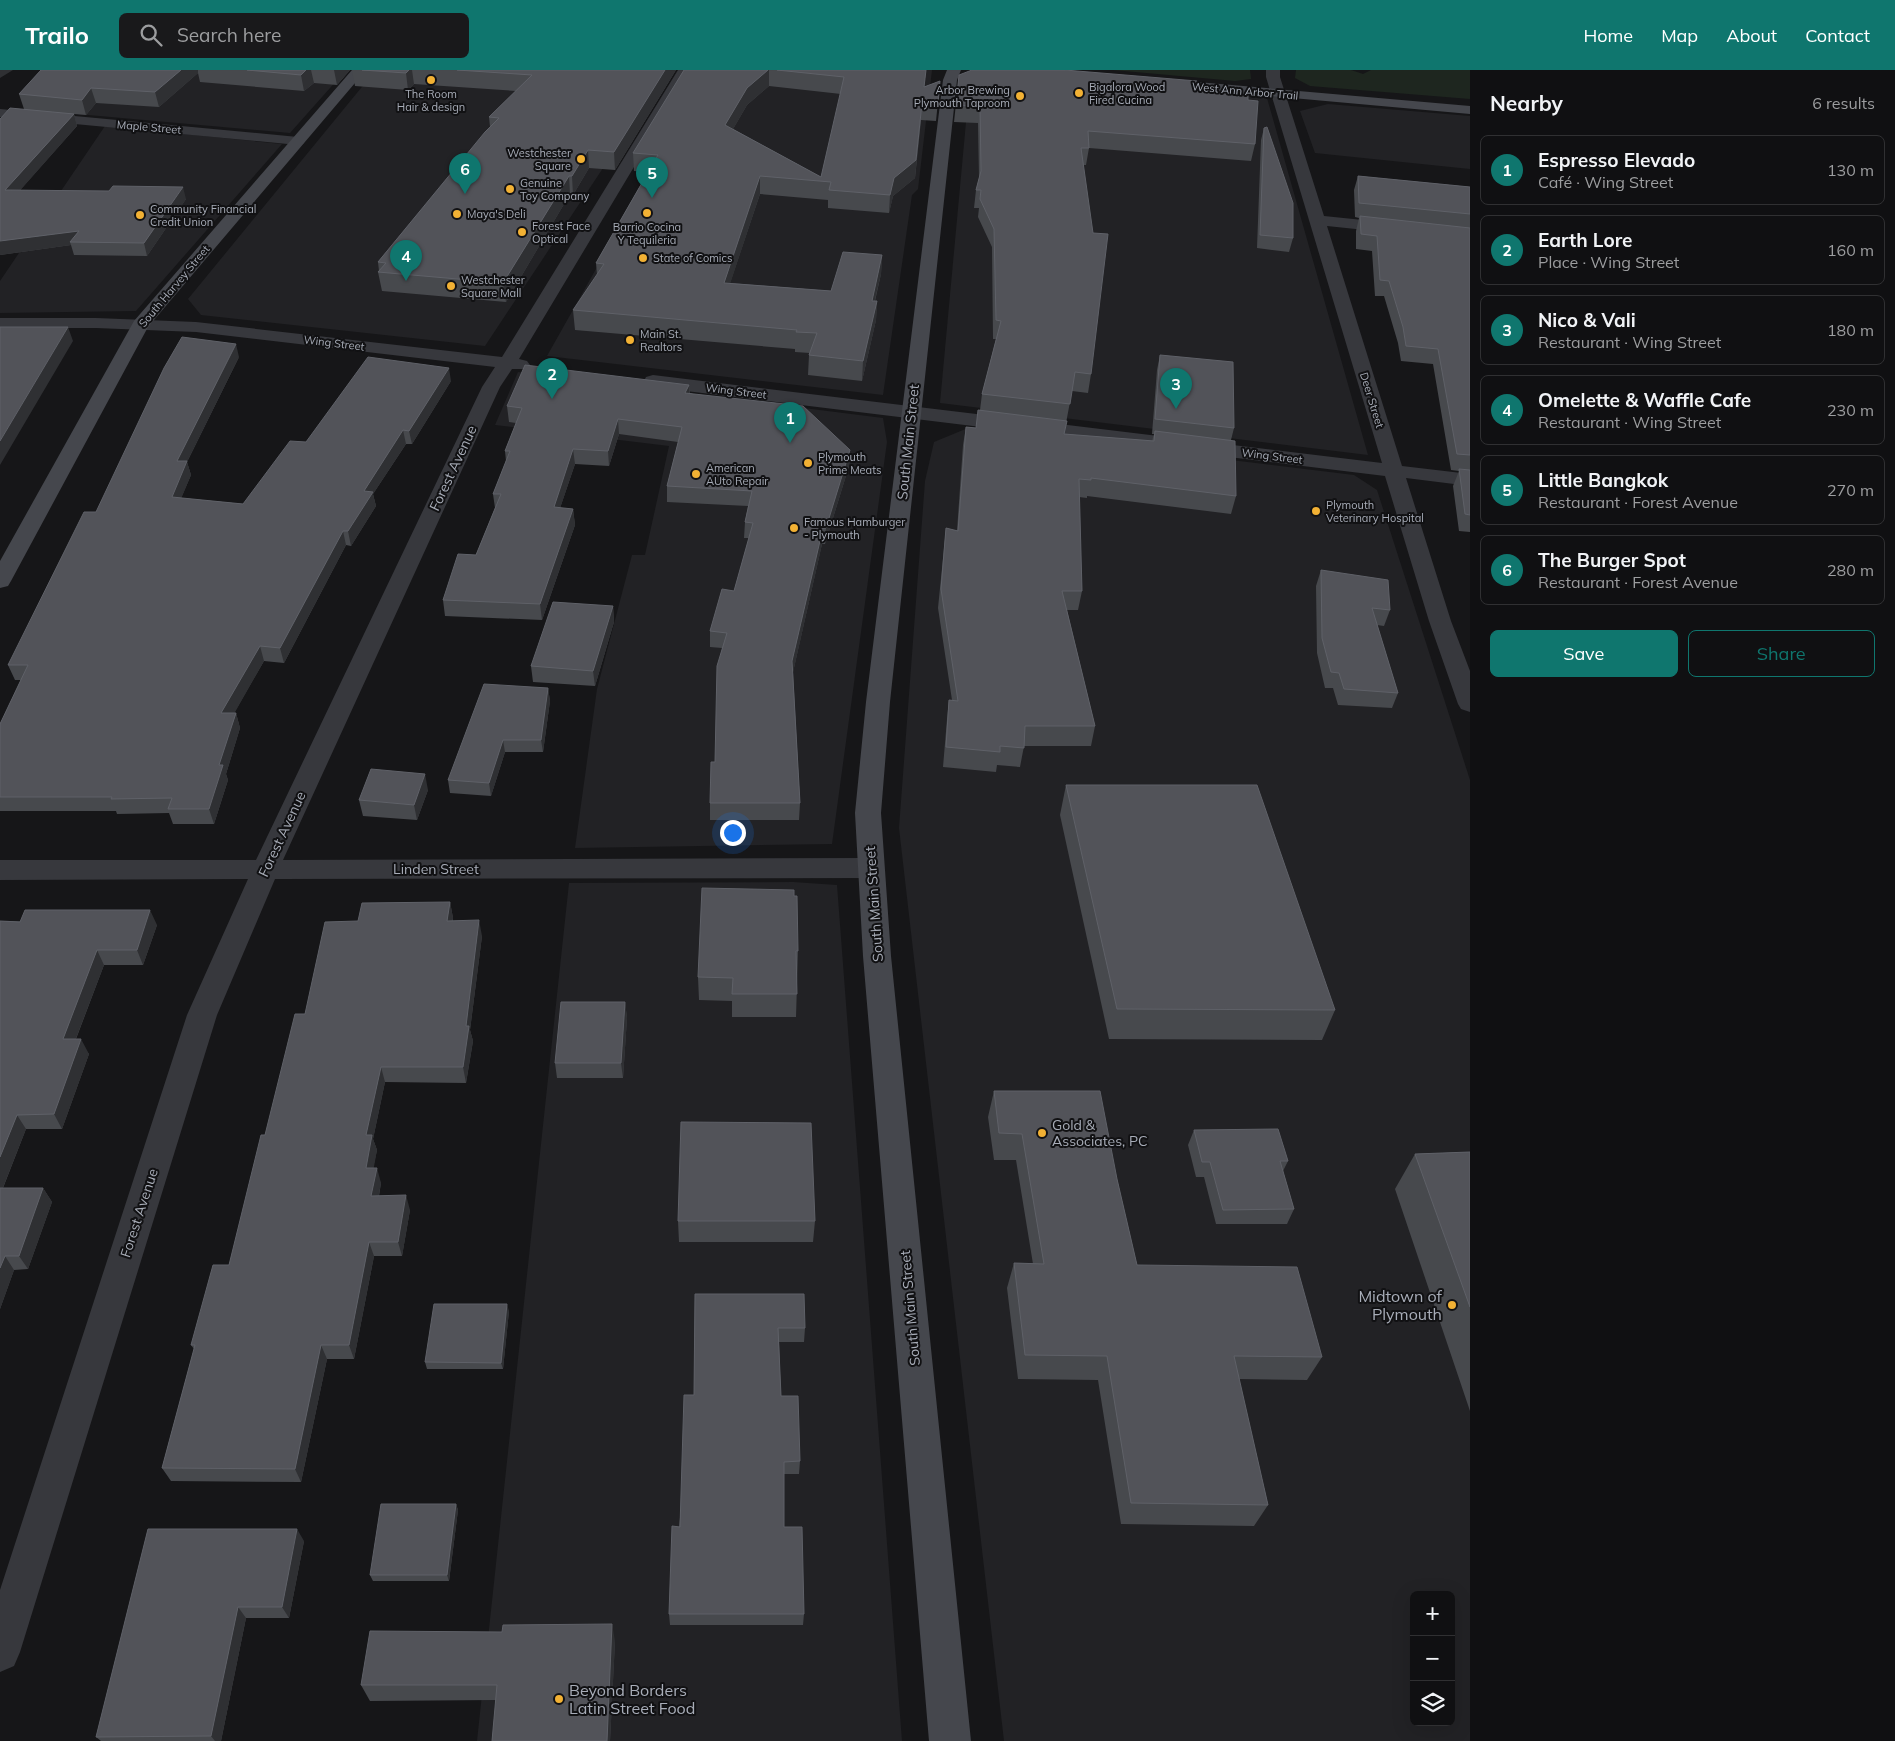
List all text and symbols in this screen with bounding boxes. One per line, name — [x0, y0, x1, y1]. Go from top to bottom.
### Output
search box — [119, 13, 469, 58]
text: Trailo — [25, 20, 89, 50]
icon: search — [137, 21, 165, 49]
text: Search here — [177, 23, 281, 47]
text: Home — [1583, 24, 1633, 47]
text: Map — [1661, 24, 1698, 47]
text: About — [1726, 24, 1777, 47]
text: Contact — [1805, 24, 1870, 47]
marker: The Room Hair & design — [425, 74, 437, 86]
street label: West Ann Arbor Trail — [1191, 79, 1299, 103]
place label: Bigalora Wood Fired Cucina — [1089, 80, 1165, 107]
place label: Arbor Brewing Plymouth Taproom — [914, 83, 1010, 110]
place label: The Room Hair & design — [397, 87, 465, 114]
marker: Bigalora Wood Fired Cucina — [1073, 87, 1085, 99]
marker: Arbor Brewing Plymouth Taproom — [1014, 90, 1026, 102]
text: Nearby — [1490, 90, 1563, 116]
text: 6 results — [1812, 93, 1875, 113]
street label: Maple Street — [116, 117, 182, 137]
place label: Westchester Square — [507, 146, 571, 173]
text: Espresso Elevado — [1538, 148, 1695, 172]
pin: 6 — [449, 153, 481, 194]
marker: Westchester Square — [575, 153, 587, 165]
pin: 5 — [636, 157, 668, 198]
text: 1 — [1502, 160, 1512, 180]
text: 130 m — [1827, 160, 1874, 180]
text: Café · Wing Street — [1538, 172, 1673, 192]
place label: Genuine Toy Company — [520, 176, 589, 203]
marker: Genuine Toy Company — [504, 183, 516, 195]
place label: Community Financial Credit Union — [150, 202, 256, 229]
place label: Maya's Deli — [467, 207, 526, 221]
marker: Barrio Cocina Y Tequileria — [641, 207, 653, 219]
marker: Maya's Deli — [451, 208, 463, 220]
marker: Community Financial Credit Union — [134, 209, 146, 221]
place label: Forest Face Optical — [532, 219, 590, 246]
place label: Barrio Cocina Y Tequileria — [613, 220, 681, 247]
marker: Forest Face Optical — [516, 226, 528, 238]
text: Earth Lore — [1538, 228, 1632, 252]
pin: 4 — [390, 240, 422, 281]
text: 2 — [1502, 240, 1512, 260]
text: 160 m — [1827, 240, 1874, 260]
street label: South Harvey Street — [136, 242, 212, 330]
place label: State of Comics — [653, 251, 732, 265]
marker: State of Comics — [637, 252, 649, 264]
text: Place · Wing Street — [1538, 252, 1679, 272]
place label: Westchester Square Mall — [461, 273, 525, 300]
marker: Westchester Square Mall — [445, 280, 457, 292]
text: Nico & Vali — [1538, 308, 1636, 332]
text: 3 — [1502, 320, 1512, 340]
text: 180 m — [1827, 320, 1874, 340]
place label: Main St. Realtors — [640, 327, 682, 354]
street label: Wing Street — [303, 332, 365, 354]
text: Restaurant · Wing Street — [1538, 332, 1721, 352]
marker: Main St. Realtors — [624, 334, 636, 346]
pin: 2 — [536, 358, 568, 399]
pin: 3 — [1160, 368, 1192, 409]
street label: Deer Street — [1357, 370, 1387, 430]
street label: Wing Street — [705, 380, 767, 402]
street label: South Main Street — [893, 383, 923, 501]
text: Omelette & Waffle Cafe — [1538, 388, 1751, 412]
text: 4 — [1502, 400, 1512, 420]
text: 230 m — [1827, 400, 1874, 420]
pin: 1 — [774, 402, 806, 443]
text: Restaurant · Wing Street — [1538, 412, 1721, 432]
street label: Forest Avenue — [425, 422, 481, 514]
street label: Wing Street — [1241, 445, 1303, 467]
place label: Plymouth Prime Meats — [818, 450, 882, 477]
marker: Plymouth Prime Meats — [802, 457, 814, 469]
place label: American AUto Repair — [706, 461, 768, 488]
marker: American AUto Repair — [690, 468, 702, 480]
text: Little Bangkok — [1538, 468, 1668, 492]
text: 5 — [1502, 480, 1512, 500]
text: 270 m — [1827, 480, 1874, 500]
text: Restaurant · Forest Avenue — [1538, 492, 1738, 512]
place label: Plymouth Veterinary Hospital — [1326, 498, 1424, 525]
marker: Plymouth Veterinary Hospital — [1310, 505, 1322, 517]
place label: Famous Hamburger - Plymouth — [804, 515, 905, 542]
marker: Famous Hamburger - Plymouth — [788, 522, 800, 534]
text: The Burger Spot — [1538, 548, 1686, 572]
text: 6 — [1502, 560, 1512, 580]
text: 280 m — [1827, 560, 1874, 580]
text: Restaurant · Forest Avenue — [1538, 572, 1738, 592]
button: Save — [1490, 630, 1678, 677]
button: Share — [1688, 630, 1875, 677]
street label: Forest Avenue — [254, 788, 310, 880]
your location — [720, 820, 746, 846]
street label: South Main Street — [861, 845, 887, 962]
street label: Linden Street — [393, 860, 479, 878]
place label: Gold & Associates, PC — [1052, 1116, 1148, 1150]
marker: Gold & Associates, PC — [1036, 1127, 1048, 1139]
street label: Forest Avenue — [116, 1166, 162, 1260]
street label: South Main Street — [896, 1249, 924, 1367]
place label: Midtown of Plymouth — [1358, 1286, 1443, 1324]
marker: Midtown of Plymouth — [1446, 1299, 1458, 1311]
map controls — [1410, 1591, 1455, 1726]
button: + — [1410, 1591, 1455, 1636]
button: − — [1410, 1636, 1455, 1681]
place label: Beyond Borders Latin Street Food — [569, 1680, 695, 1718]
button: layers — [1410, 1681, 1455, 1726]
marker: Beyond Borders Latin Street Food — [553, 1693, 565, 1705]

